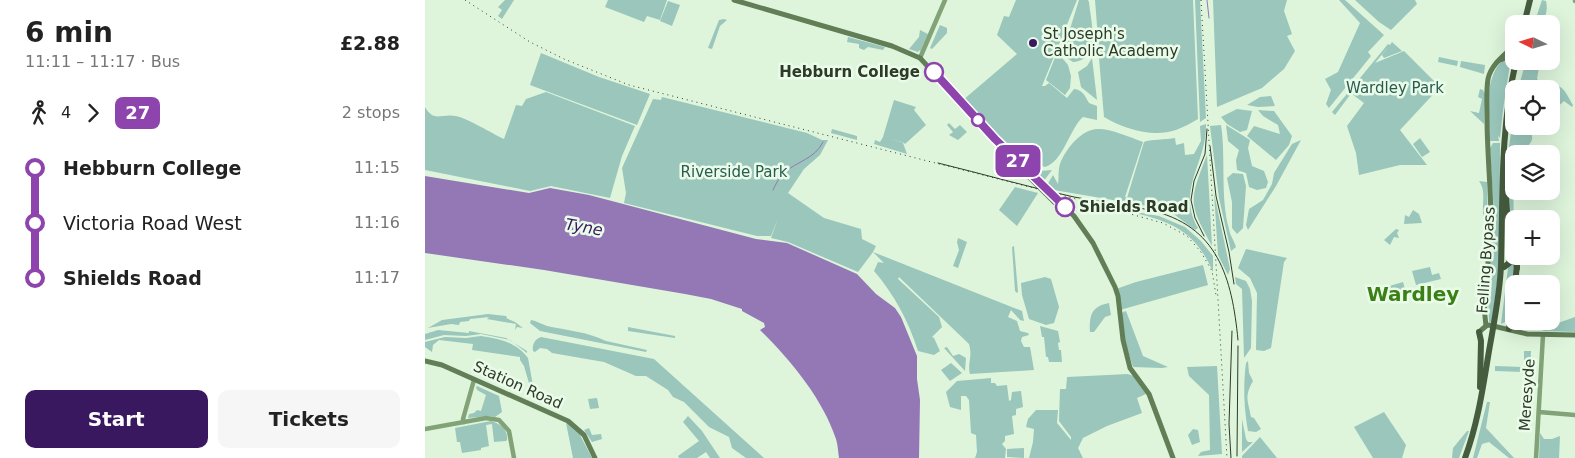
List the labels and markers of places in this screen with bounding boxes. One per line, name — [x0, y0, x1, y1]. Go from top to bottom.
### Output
place label: St Joseph's Catholic Academy — [1043, 25, 1178, 60]
marker: St Joseph's Catholic Academy — [1027, 37, 1039, 49]
marker: Hebburn College — [924, 62, 944, 82]
place label: Hebburn College — [779, 63, 920, 81]
unlabelled marker — [971, 113, 985, 127]
marker: Shields Road — [1055, 197, 1075, 217]
place label: Shields Road — [1079, 198, 1189, 216]

